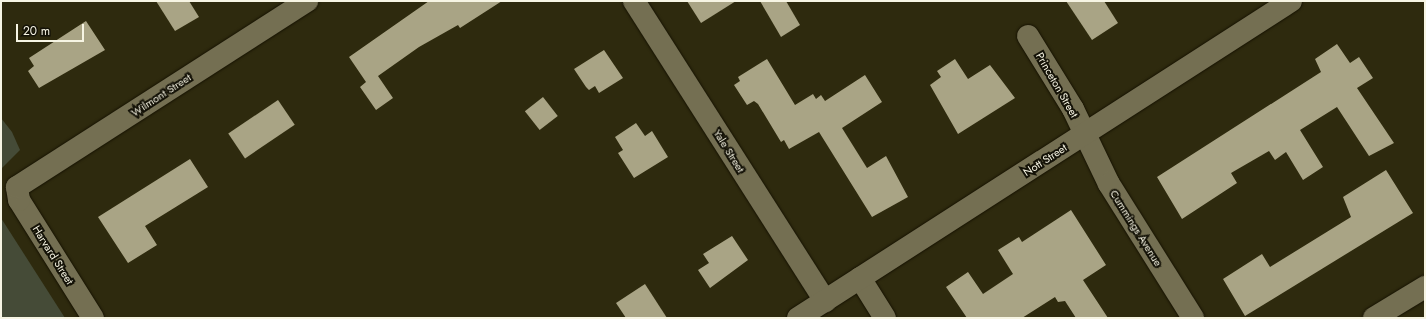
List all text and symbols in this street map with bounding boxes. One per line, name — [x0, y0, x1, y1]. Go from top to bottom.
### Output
scale bar — [18, 16, 86, 42]
text: 20 m — [23, 22, 50, 40]
street label: Princeton Street — [1033, 50, 1081, 120]
street label: Wilmont Street — [129, 71, 193, 119]
street label: Yale Street — [711, 127, 747, 175]
street label: Nott Street — [1021, 141, 1069, 179]
street label: Cummings Avenue — [1107, 187, 1165, 269]
street label: Harvard Street — [30, 223, 76, 287]

